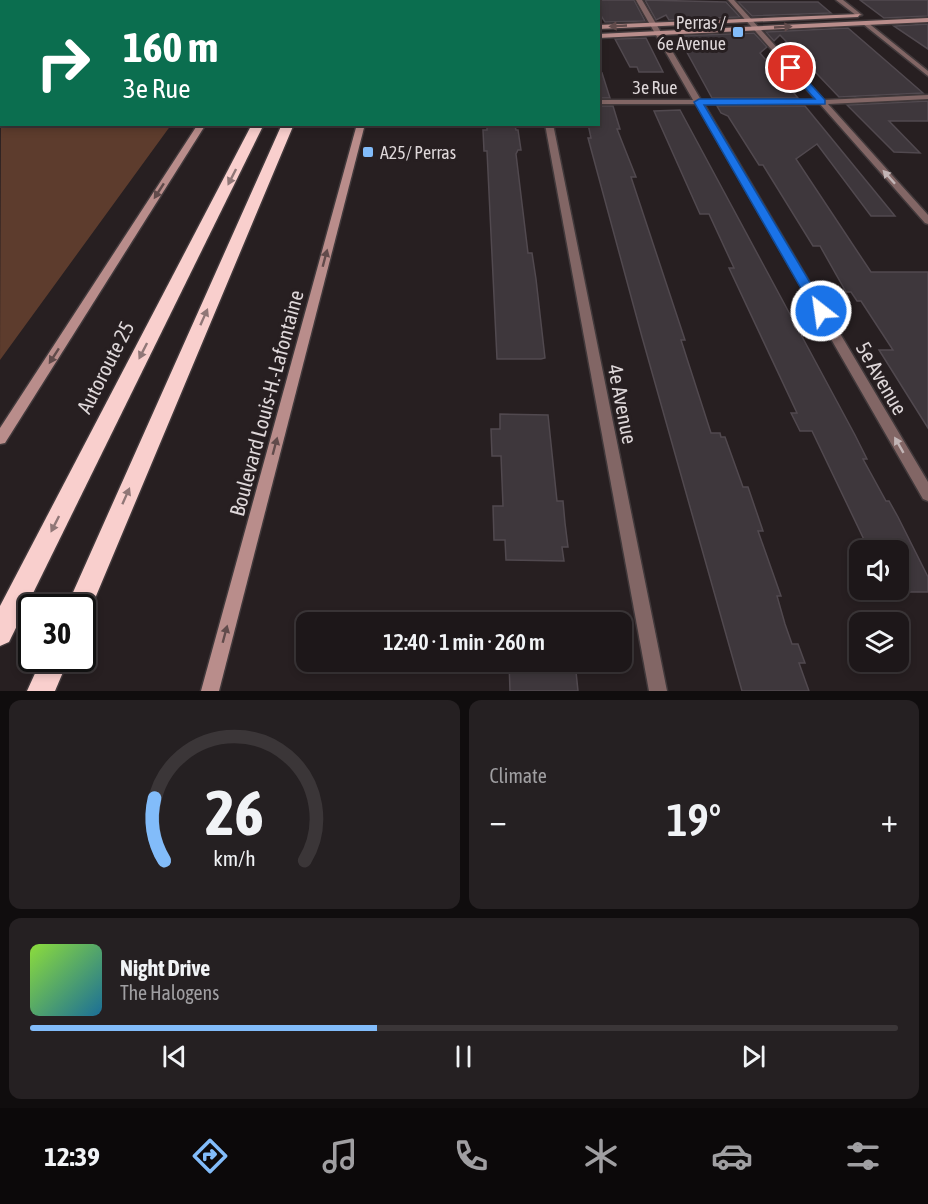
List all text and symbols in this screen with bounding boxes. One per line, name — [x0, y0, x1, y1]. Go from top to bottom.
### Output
place label: Perras / 6e Avenue — [657, 12, 726, 54]
one-way arrow — [608, 21, 627, 30]
text: 160 m — [123, 23, 218, 71]
one-way arrow — [773, 23, 792, 32]
icon: right — [24, 24, 102, 102]
marker: Perras / 6e Avenue — [731, 25, 745, 39]
pin — [765, 42, 816, 93]
icon: arrive — [774, 51, 807, 84]
text: 3e Rue — [123, 73, 190, 104]
street label: 3e Rue — [633, 77, 677, 98]
place label: A25/ Perras — [380, 142, 456, 163]
marker: A25/ Perras — [361, 145, 375, 159]
one-way arrow — [227, 168, 236, 185]
one-way arrow — [883, 170, 896, 185]
one-way arrow — [153, 183, 165, 199]
one-way arrow — [321, 248, 330, 266]
position arrow — [789, 279, 853, 343]
street label: Boulevard Louis-H.-Lafontaine — [224, 287, 308, 519]
one-way arrow — [199, 308, 209, 326]
street label: Autoroute 25 — [72, 317, 138, 417]
street label: 5e Avenue — [852, 337, 912, 419]
one-way arrow — [139, 342, 148, 359]
one-way arrow — [48, 347, 59, 364]
street label: 4e Avenue — [604, 362, 642, 446]
one-way arrow — [271, 437, 280, 455]
one-way arrow — [893, 437, 904, 453]
one-way arrow — [122, 487, 131, 505]
one-way arrow — [50, 516, 60, 533]
map controls — [849, 540, 909, 672]
button: sound — [849, 540, 909, 600]
speed limit sign: 30 — [18, 594, 96, 672]
button: layers — [849, 612, 909, 672]
one-way arrow — [221, 625, 230, 643]
text: 12:40 · 1 min · 260 m — [383, 629, 545, 655]
text: Climate — [490, 764, 547, 787]
text: 26 — [205, 777, 264, 848]
text: 19° — [666, 794, 721, 846]
text: − — [490, 801, 507, 839]
text: + — [881, 801, 898, 839]
text: km/h — [213, 847, 256, 872]
text: Night Drive — [120, 955, 210, 981]
text: The Halogens — [120, 981, 219, 1004]
icon: previous — [158, 1040, 191, 1073]
icon: pause — [447, 1040, 480, 1073]
icon: next — [737, 1040, 770, 1073]
icon: directions — [189, 1135, 231, 1177]
icon: music — [319, 1135, 361, 1177]
icon: phone — [450, 1135, 492, 1177]
icon: climate — [580, 1135, 622, 1177]
icon: car — [711, 1135, 753, 1177]
icon: filters — [842, 1135, 884, 1177]
text: 12:39 — [44, 1141, 100, 1172]

